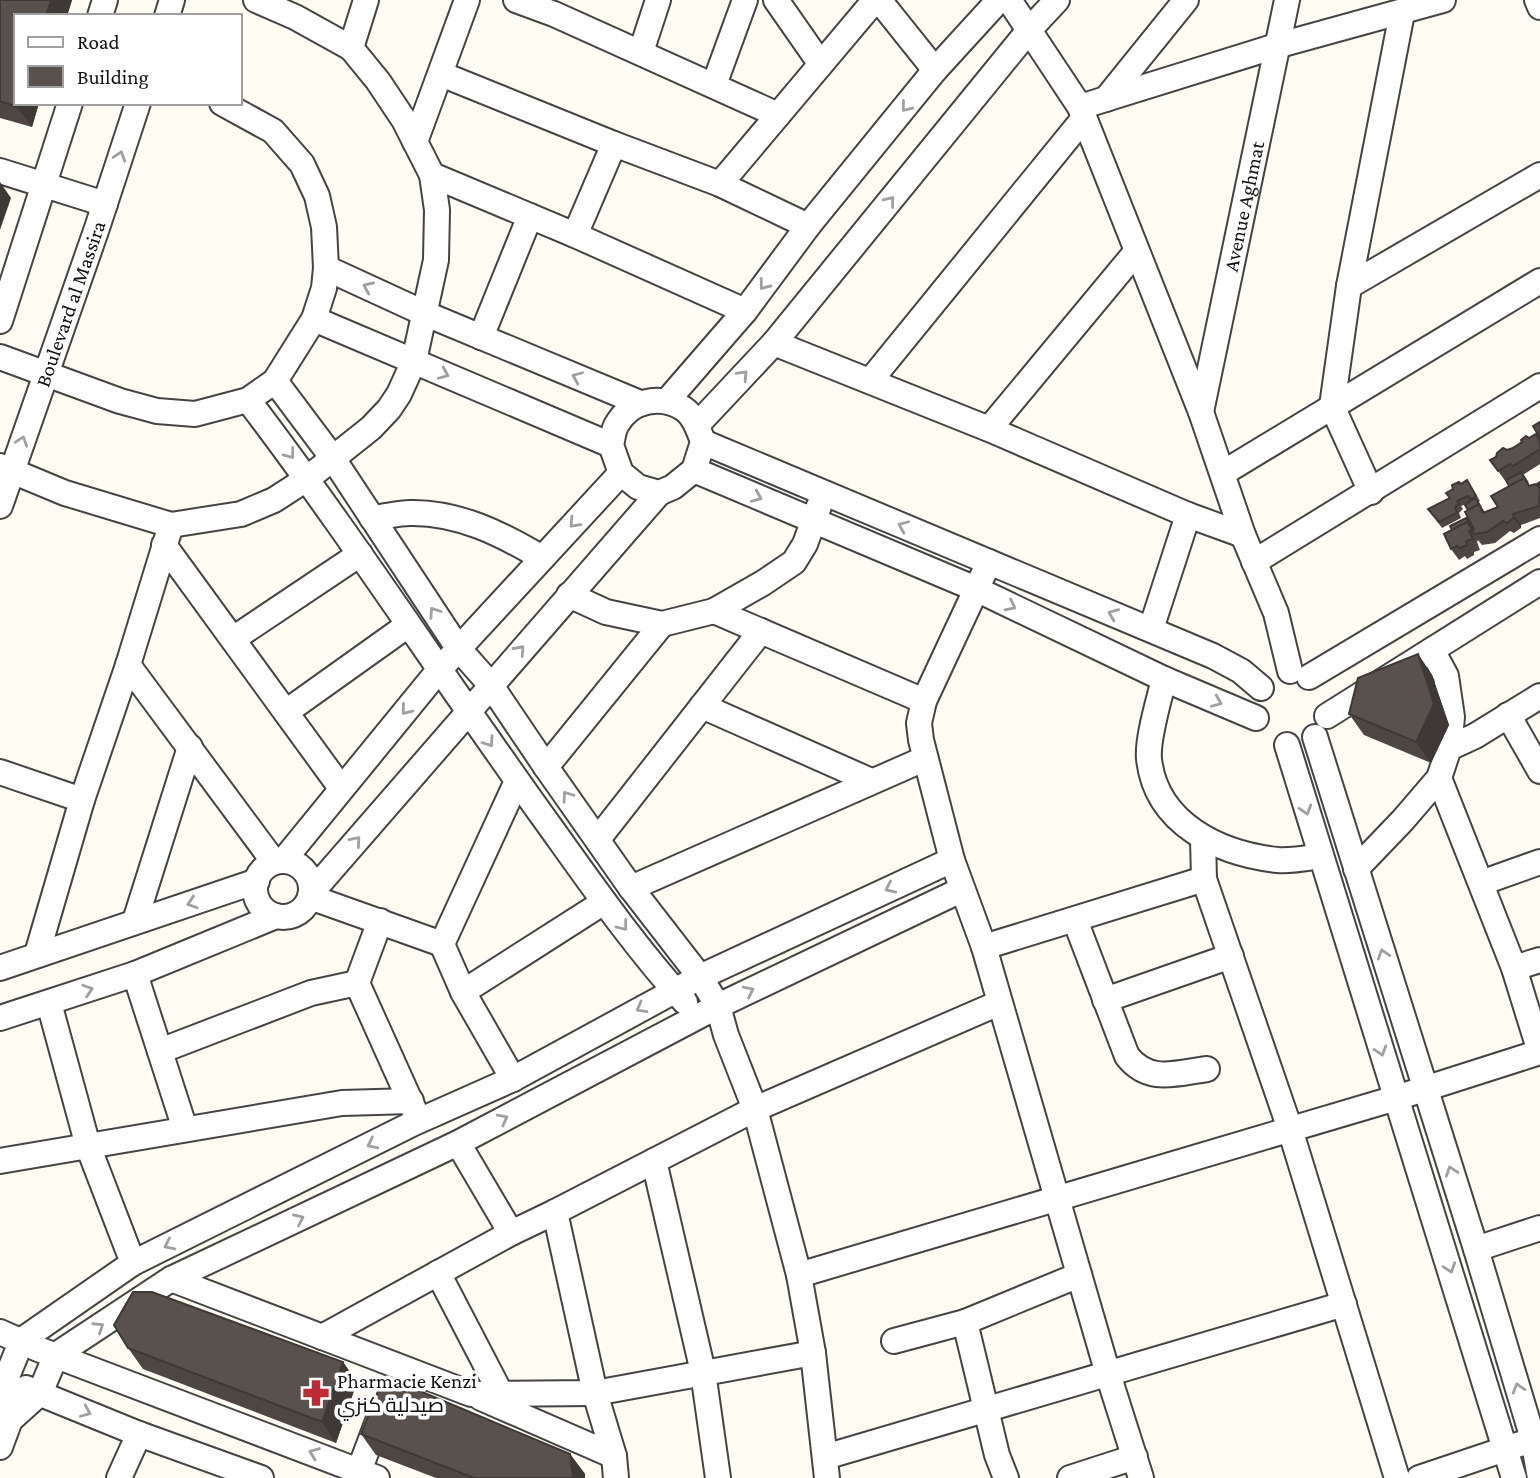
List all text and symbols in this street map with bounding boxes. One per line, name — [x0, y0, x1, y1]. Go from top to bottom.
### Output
legend — [14, 14, 242, 105]
text: Road — [77, 30, 120, 54]
text: Building — [77, 65, 149, 89]
one-way arrow — [901, 99, 914, 111]
street label: Avenue Aghmat — [1219, 138, 1269, 274]
one-way arrow — [112, 151, 126, 163]
one-way arrow — [881, 196, 894, 209]
street label: Boulevard al Massira — [30, 218, 111, 390]
one-way arrow — [760, 277, 773, 290]
one-way arrow — [363, 281, 375, 295]
one-way arrow — [437, 366, 450, 380]
one-way arrow — [735, 370, 748, 383]
one-way arrow — [571, 371, 584, 385]
one-way arrow — [14, 436, 28, 448]
one-way arrow — [281, 446, 294, 459]
one-way arrow — [750, 489, 762, 503]
one-way arrow — [570, 515, 583, 528]
one-way arrow — [898, 520, 910, 534]
one-way arrow — [1004, 597, 1016, 611]
one-way arrow — [429, 606, 442, 619]
one-way arrow — [1108, 608, 1120, 622]
one-way arrow — [512, 646, 524, 659]
one-way arrow — [1210, 694, 1223, 708]
one-way arrow — [401, 703, 414, 715]
one-way arrow — [481, 734, 494, 747]
one-way arrow — [563, 791, 575, 804]
one-way arrow — [1298, 804, 1313, 816]
one-way arrow — [348, 836, 360, 849]
one-way arrow — [885, 880, 897, 894]
one-way arrow — [186, 894, 198, 909]
one-way arrow — [614, 918, 627, 930]
one-way arrow — [1376, 948, 1391, 960]
one-way arrow — [82, 984, 94, 998]
one-way arrow — [742, 986, 754, 1000]
one-way arrow — [635, 1000, 648, 1013]
one-way arrow — [1373, 1045, 1388, 1057]
one-way arrow — [496, 1114, 508, 1127]
one-way arrow — [367, 1135, 379, 1149]
one-way arrow — [1445, 1165, 1459, 1177]
one-way arrow — [292, 1213, 304, 1227]
one-way arrow — [164, 1237, 176, 1251]
one-way arrow — [1441, 1262, 1456, 1274]
one-way arrow — [92, 1322, 105, 1335]
place label: Pharmacie Kenzi صيدلية كنزي — [337, 1369, 477, 1421]
pharmacy icon: Pharmacie Kenzi صيدلية كنزي — [301, 1378, 331, 1408]
one-way arrow — [1511, 1382, 1526, 1394]
one-way arrow — [78, 1404, 91, 1418]
one-way arrow — [308, 1448, 320, 1462]

